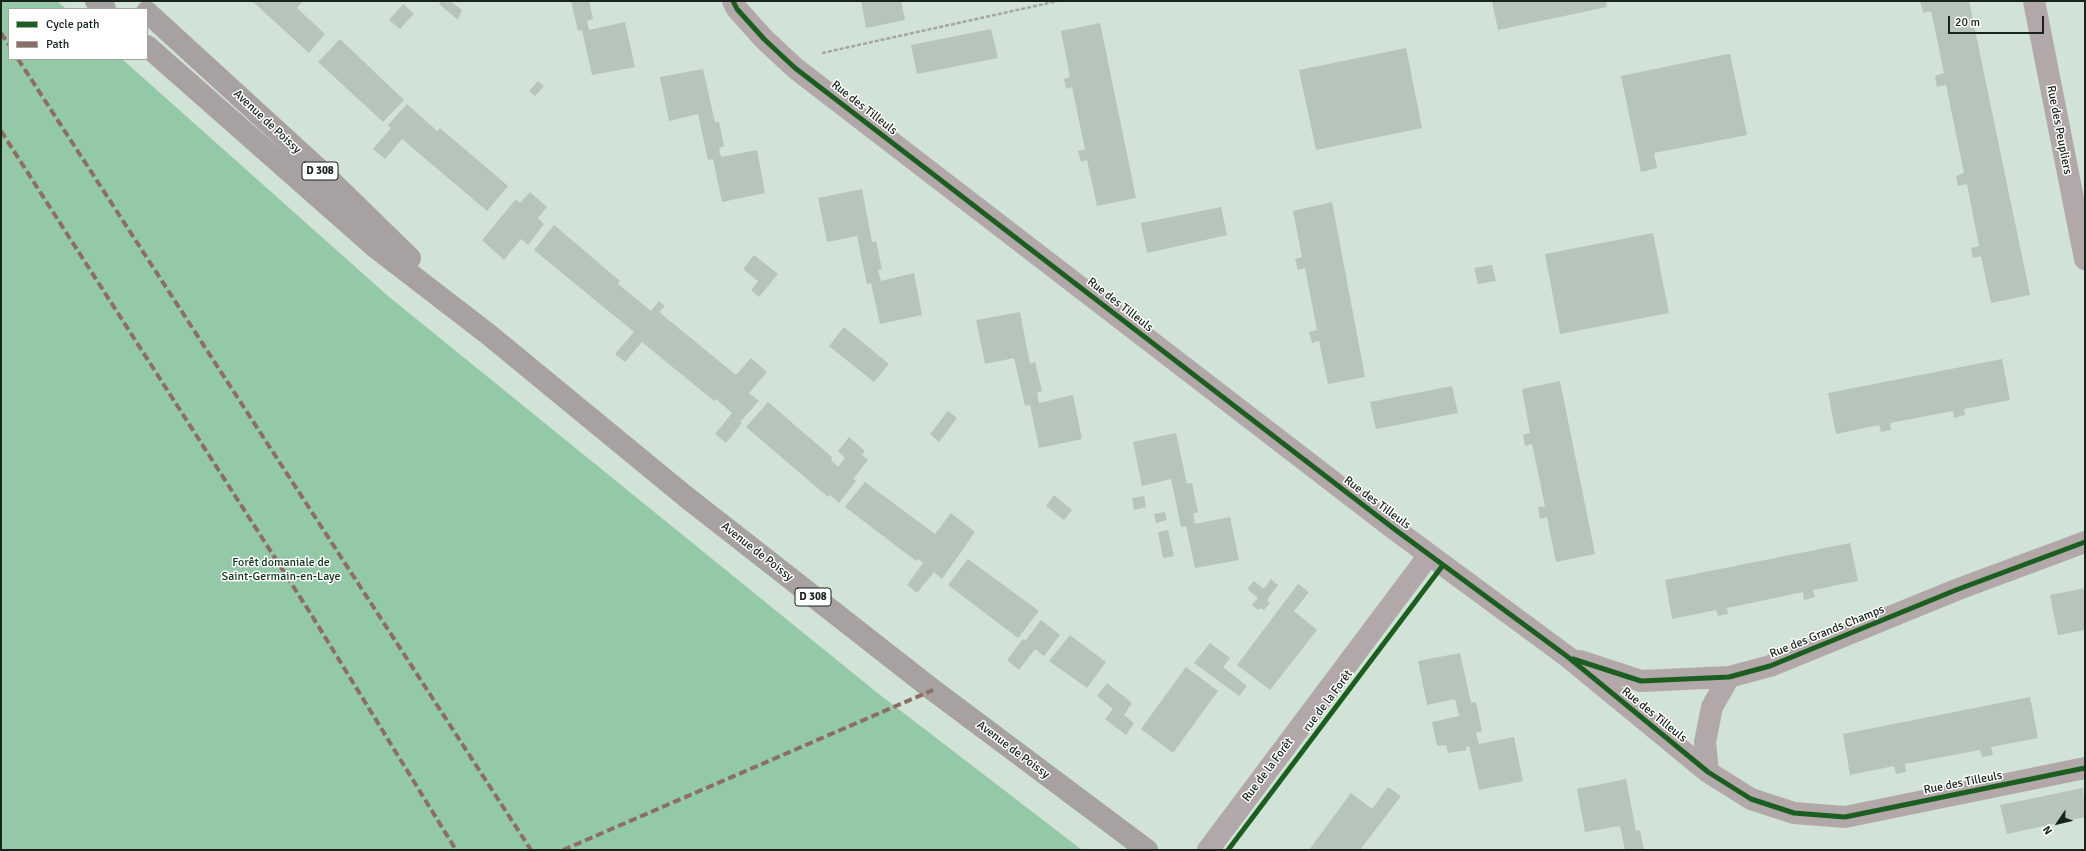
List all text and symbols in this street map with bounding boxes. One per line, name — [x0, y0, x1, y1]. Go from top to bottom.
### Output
legend — [8, 8, 148, 60]
scale bar — [1950, 8, 2046, 34]
text: 20 m — [1955, 15, 1980, 30]
text: Cycle path — [46, 17, 99, 32]
text: Path — [46, 37, 69, 52]
street label: Rue des Tilleuls — [828, 78, 900, 138]
street label: Rue des Peupliers — [2043, 84, 2075, 176]
street label: Avenue de Poissy — [230, 87, 304, 157]
road number: D 308 — [302, 162, 338, 180]
street label: Rue des Tilleuls — [1084, 275, 1156, 335]
street label: Rue des Tilleuls — [1341, 473, 1413, 533]
street label: Avenue de Poissy — [718, 519, 796, 585]
park label: Forêt domaniale de Saint-Germain-en-Laye — [221, 556, 341, 584]
road number: D 308 — [795, 588, 831, 606]
street label: Rue des Grands Champs — [1768, 602, 1886, 662]
street label: rue de la Forêt — [1300, 667, 1356, 735]
street label: Rue des Tilleuls — [1619, 684, 1689, 746]
street label: Avenue de Poissy — [974, 718, 1052, 782]
street label: Rue de la Forêt — [1239, 735, 1297, 805]
street label: Rue des Tilleuls — [1923, 768, 2003, 798]
north arrow — [2038, 803, 2078, 843]
text: N — [2040, 823, 2055, 837]

